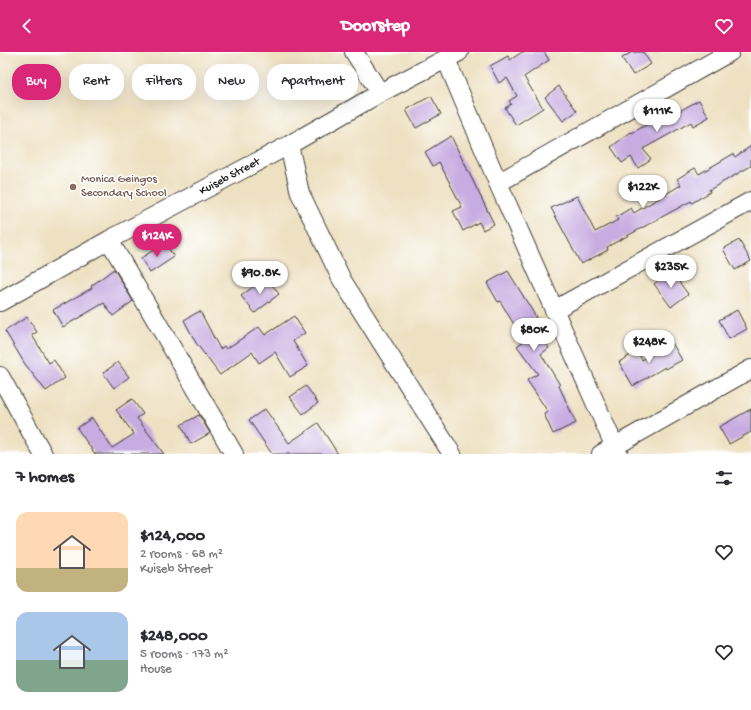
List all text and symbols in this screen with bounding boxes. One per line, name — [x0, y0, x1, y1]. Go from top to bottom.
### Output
icon: back — [16, 15, 38, 37]
icon: heart — [713, 15, 735, 37]
text: Doorstep — [341, 16, 410, 37]
chip: Buy — [12, 64, 61, 100]
chip: Rent — [69, 64, 124, 100]
chip: Filters — [132, 64, 196, 100]
chip: New — [204, 64, 259, 100]
chip: Apartment — [267, 64, 358, 100]
pin: $111K — [629, 99, 685, 133]
text: $111K — [643, 104, 671, 119]
street label: Kuiseb Street — [197, 155, 264, 199]
place label: Monica Geingos Secondary School — [81, 173, 167, 201]
pin: $122K — [615, 175, 671, 209]
text: $122K — [628, 180, 659, 195]
marker: Monica Geingos Secondary School — [68, 182, 78, 192]
pin: $124K — [129, 224, 185, 258]
text: $124K — [142, 229, 172, 244]
pin: $235K — [643, 255, 699, 289]
text: $235K — [655, 260, 687, 275]
pin: $90.8K — [227, 261, 293, 295]
text: $90.8K — [241, 266, 279, 281]
pin: $80K — [510, 318, 558, 352]
text: $80K — [520, 323, 548, 338]
pin: $248K — [621, 330, 677, 364]
text: $248K — [633, 335, 665, 350]
icon: filters — [713, 467, 735, 489]
text: 7 homes — [16, 468, 74, 488]
text: $124,000 — [140, 527, 205, 547]
icon: home — [48, 528, 96, 576]
icon: heart — [713, 541, 735, 563]
text: 2 rooms · 68 m² — [140, 547, 223, 562]
text: Kuiseb Street — [140, 562, 212, 577]
text: $248,000 — [140, 627, 208, 647]
icon: home — [48, 628, 96, 676]
icon: heart — [713, 641, 735, 663]
text: 5 rooms · 173 m² — [140, 647, 228, 662]
text: House — [140, 662, 172, 677]

